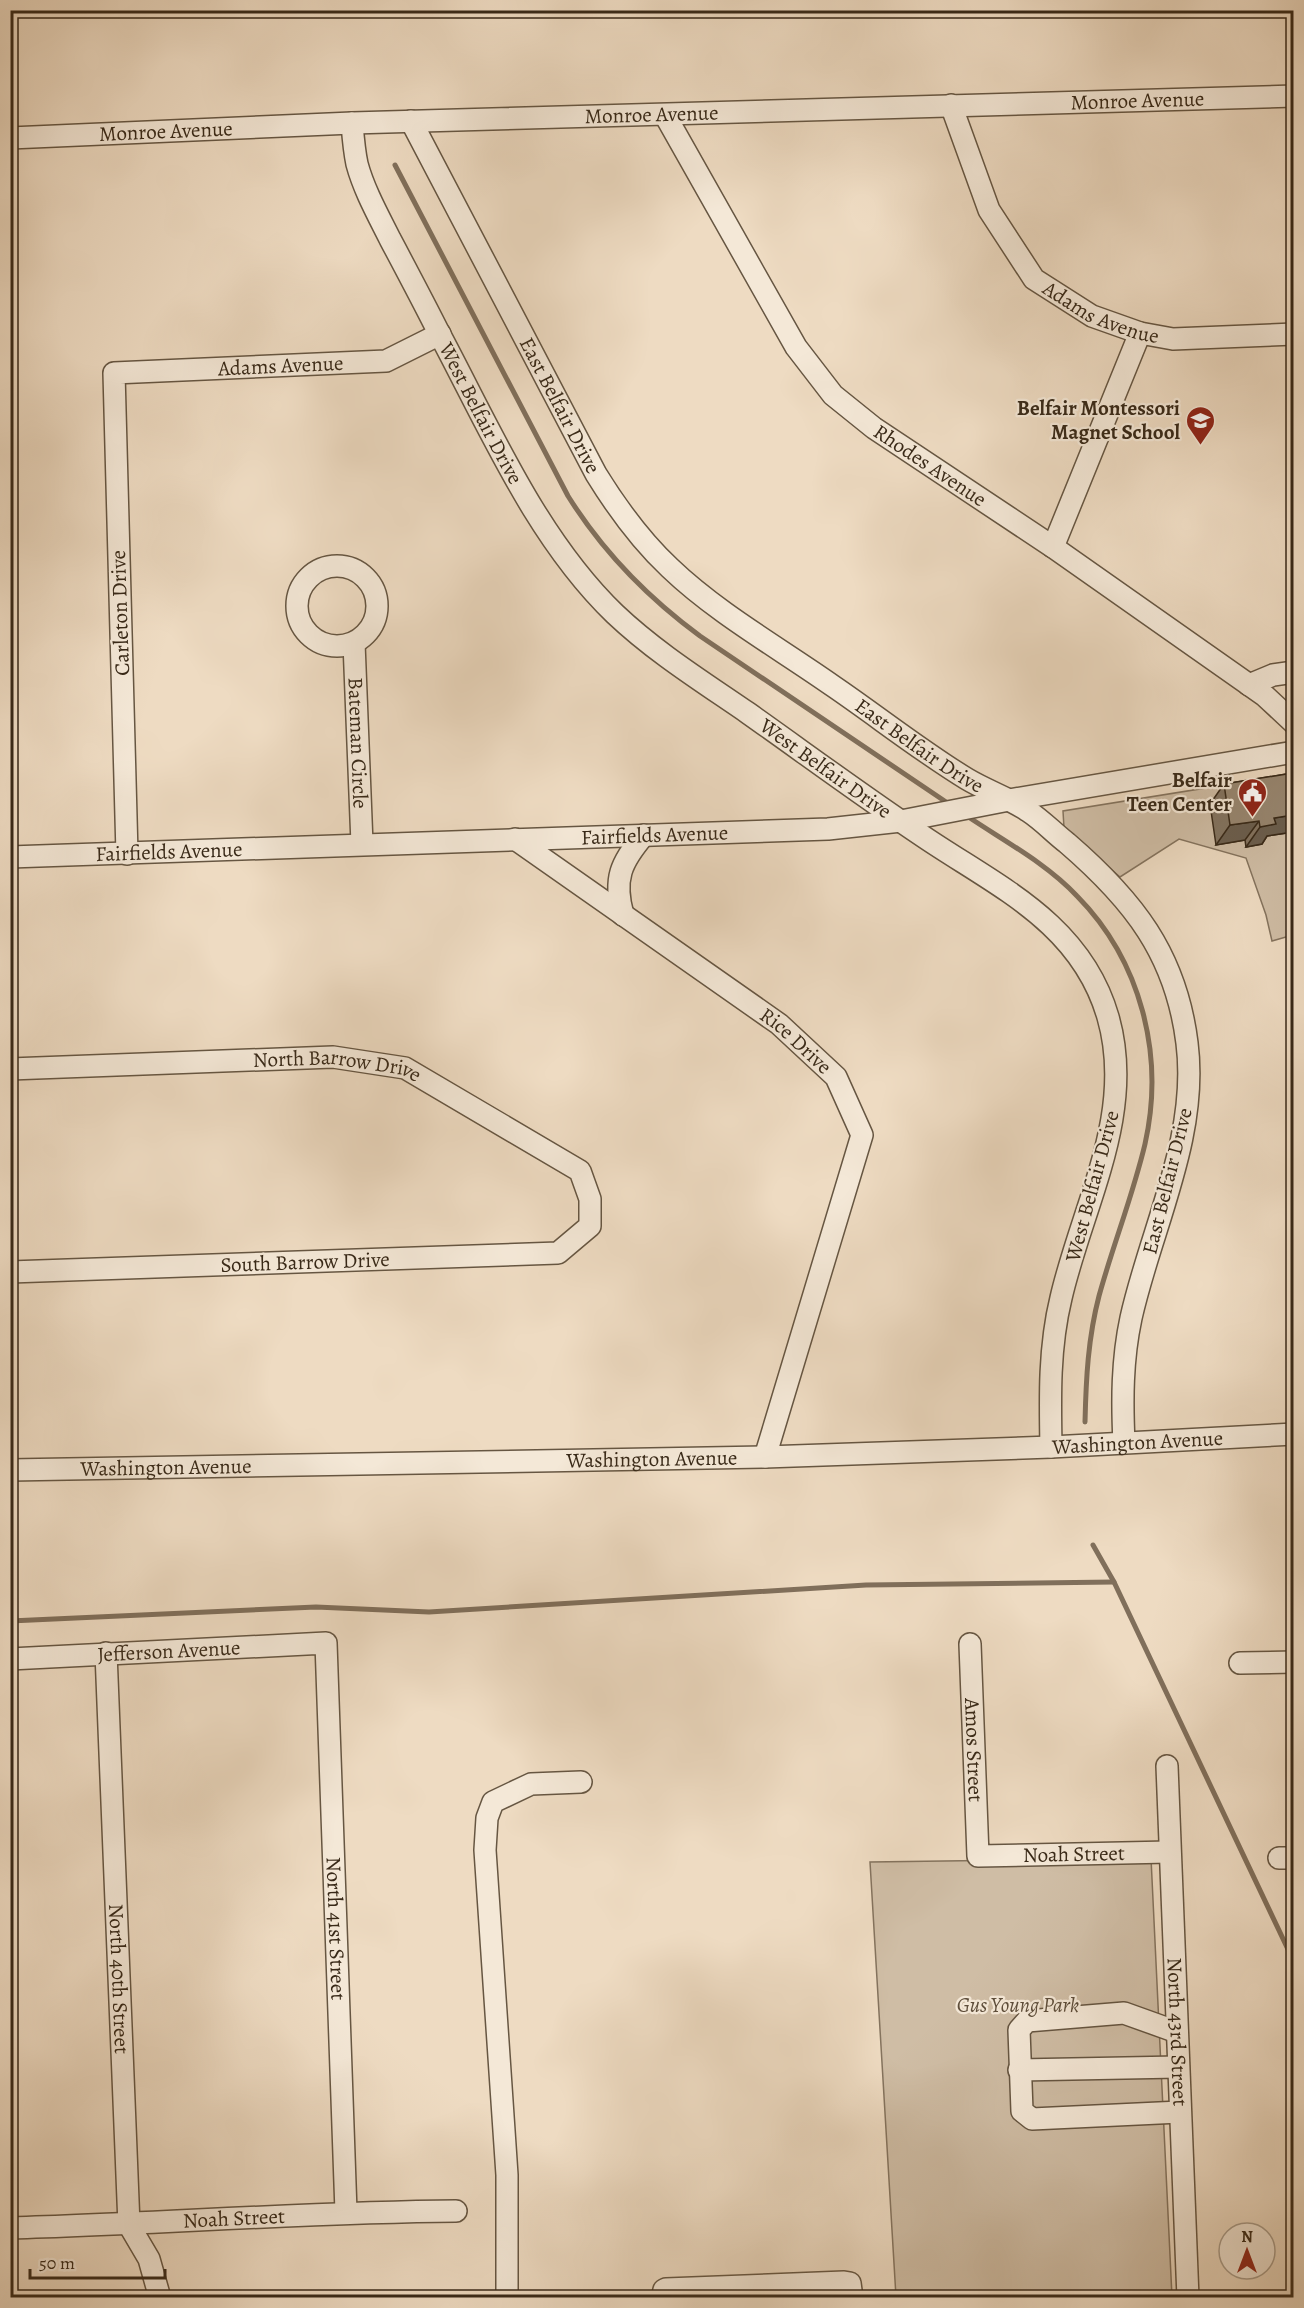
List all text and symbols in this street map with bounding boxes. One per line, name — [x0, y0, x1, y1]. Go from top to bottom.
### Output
street label: Monroe Avenue — [1070, 85, 1205, 116]
street label: Monroe Avenue — [584, 99, 719, 130]
street label: Monroe Avenue — [98, 114, 233, 148]
street label: Adams Avenue — [1037, 274, 1161, 350]
street label: East Belfair Drive — [513, 332, 607, 478]
street label: West Belfair Drive — [432, 337, 529, 489]
street label: Adams Avenue — [216, 349, 344, 382]
place label: Belfair Montessori Magnet School — [1017, 394, 1180, 446]
school or university icon: Belfair Montessori Magnet School — [1185, 404, 1217, 446]
street label: Rhodes Avenue — [868, 418, 992, 513]
street label: Carleton Drive — [104, 550, 136, 676]
street label: Bateman Circle — [341, 677, 375, 809]
street label: East Belfair Drive — [849, 692, 988, 800]
street label: West Belfair Drive — [753, 711, 897, 825]
place label: Belfair Teen Center — [1127, 766, 1232, 818]
public building icon: Belfair Teen Center — [1237, 776, 1269, 818]
street label: Fairfields Avenue — [581, 818, 729, 851]
street label: Fairfields Avenue — [95, 835, 243, 868]
street label: Rice Drive — [754, 1001, 838, 1080]
street label: North Barrow Drive — [252, 1043, 427, 1089]
street label: East Belfair Drive — [1135, 1105, 1199, 1257]
street label: West Belfair Drive — [1058, 1107, 1126, 1266]
street label: South Barrow Drive — [220, 1245, 390, 1279]
street label: Washington Avenue — [1050, 1424, 1224, 1461]
street label: Washington Avenue — [565, 1443, 738, 1474]
street label: Washington Avenue — [79, 1452, 252, 1483]
street label: Jefferson Avenue — [97, 1633, 241, 1669]
street label: Amos Street — [958, 1696, 990, 1803]
street label: Noah Street — [1023, 1839, 1125, 1869]
street label: North 41st Street — [320, 1856, 353, 2001]
street label: North 40th Street — [102, 1903, 136, 2054]
street label: North 43rd Street — [1161, 1957, 1194, 2107]
park label: Gus Young Park — [957, 1991, 1079, 2019]
street label: Noah Street — [182, 2202, 285, 2235]
north arrow — [1217, 2221, 1277, 2281]
text: N — [1241, 2226, 1253, 2248]
scale bar — [30, 2242, 165, 2280]
text: 50 m — [39, 2251, 75, 2275]

